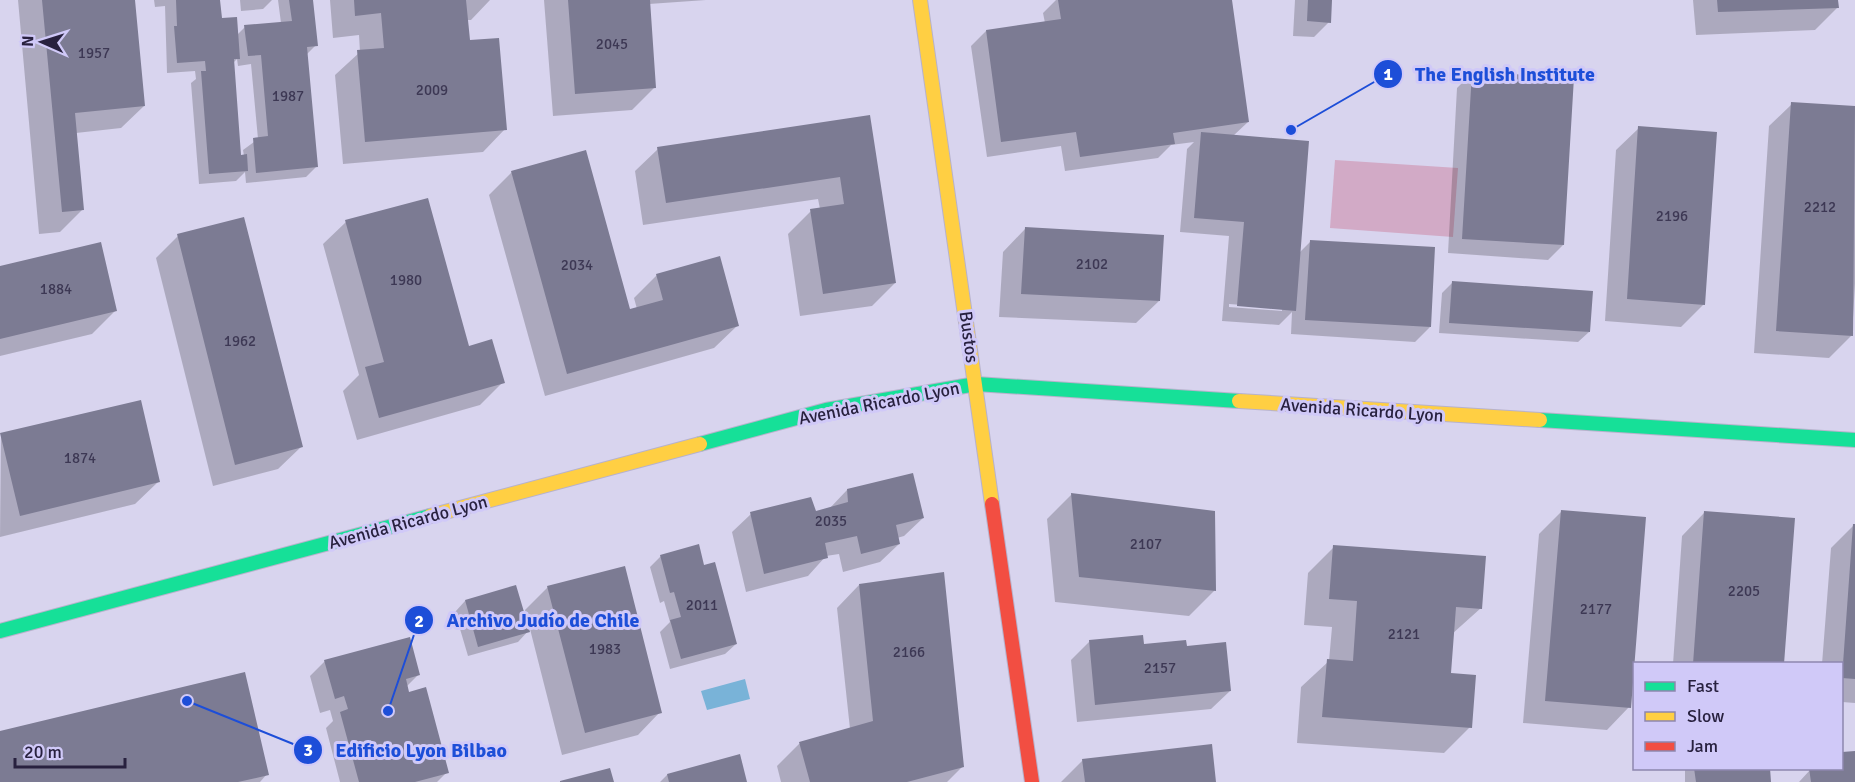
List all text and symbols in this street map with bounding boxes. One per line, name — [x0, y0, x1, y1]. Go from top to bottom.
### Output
north arrow — [12, 12, 72, 72]
text: N — [18, 35, 38, 47]
house number: 2045 — [596, 35, 628, 53]
house number: 1957 — [78, 44, 110, 62]
callout: The English Institute — [1373, 55, 1607, 93]
text: The English Institute — [1415, 62, 1595, 87]
text: 1 — [1383, 63, 1393, 85]
house number: 2009 — [416, 81, 448, 99]
house number: 1987 — [272, 87, 304, 105]
house number: 2212 — [1804, 198, 1836, 216]
house number: 2196 — [1656, 207, 1688, 225]
house number: 2102 — [1076, 255, 1108, 273]
house number: 2034 — [561, 256, 593, 274]
house number: 1980 — [390, 271, 422, 289]
house number: 1884 — [40, 280, 72, 298]
street label: Bustos — [954, 310, 984, 364]
house number: 1962 — [224, 332, 256, 350]
street label: Avenida Ricardo Lyon — [797, 377, 961, 429]
street label: Avenida Ricardo Lyon — [1280, 393, 1444, 427]
house number: 1874 — [64, 449, 96, 467]
street label: Avenida Ricardo Lyon — [326, 490, 490, 554]
house number: 2035 — [815, 512, 847, 530]
house number: 2107 — [1130, 535, 1162, 553]
house number: 2205 — [1728, 582, 1760, 600]
house number: 2011 — [686, 596, 718, 614]
house number: 2177 — [1580, 600, 1612, 618]
callout: Archivo Judío de Chile — [404, 601, 651, 639]
text: Archivo Judío de Chile — [447, 608, 640, 633]
text: 2 — [414, 610, 424, 632]
house number: 2121 — [1388, 625, 1420, 643]
house number: 1983 — [589, 640, 621, 658]
house number: 2166 — [893, 643, 925, 661]
house number: 2157 — [1144, 659, 1176, 677]
legend — [1633, 662, 1843, 770]
text: Fast — [1687, 675, 1719, 697]
text: Slow — [1687, 705, 1724, 727]
scale bar — [15, 731, 124, 769]
callout: Edificio Lyon Bilbao — [293, 731, 519, 769]
text: Jam — [1687, 735, 1718, 757]
text: Edificio Lyon Bilbao — [335, 738, 507, 763]
text: 3 — [303, 739, 313, 761]
text: 20 m — [24, 741, 62, 763]

